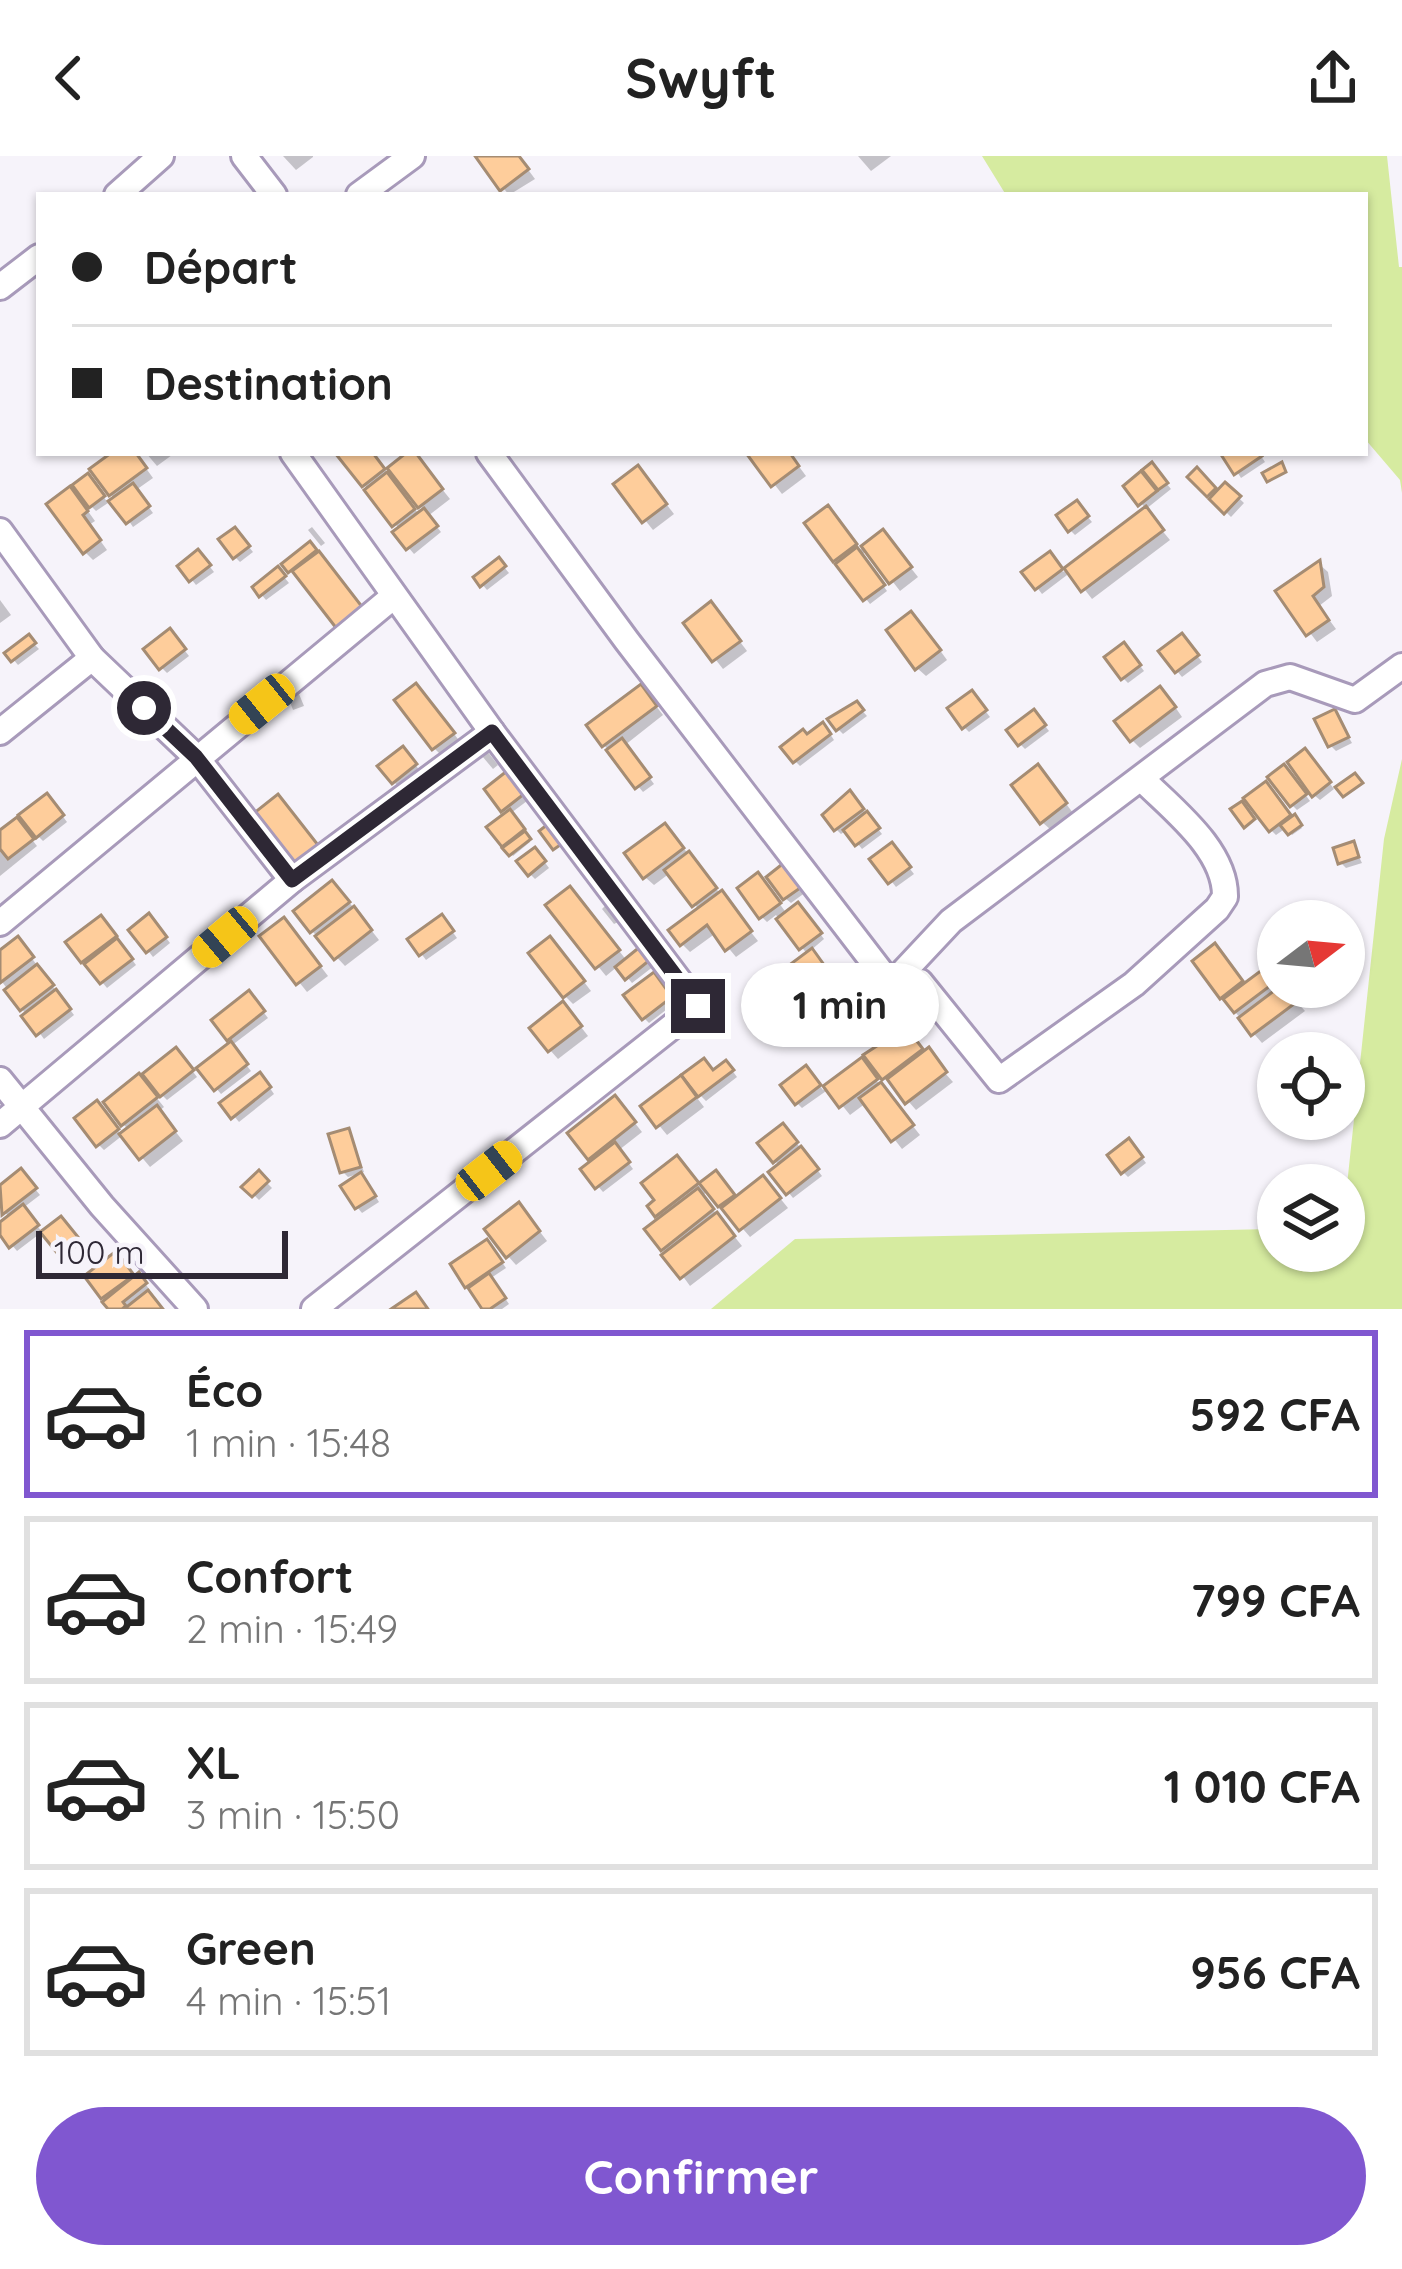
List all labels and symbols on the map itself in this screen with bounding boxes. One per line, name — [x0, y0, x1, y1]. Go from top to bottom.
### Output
car — [223, 667, 301, 741]
route start — [117, 681, 171, 735]
car — [186, 900, 264, 974]
north arrow — [1257, 900, 1365, 1008]
callout: 1 min — [740, 964, 938, 1048]
route end — [671, 979, 725, 1033]
car — [450, 1135, 528, 1207]
scale bar — [36, 1225, 288, 1278]

